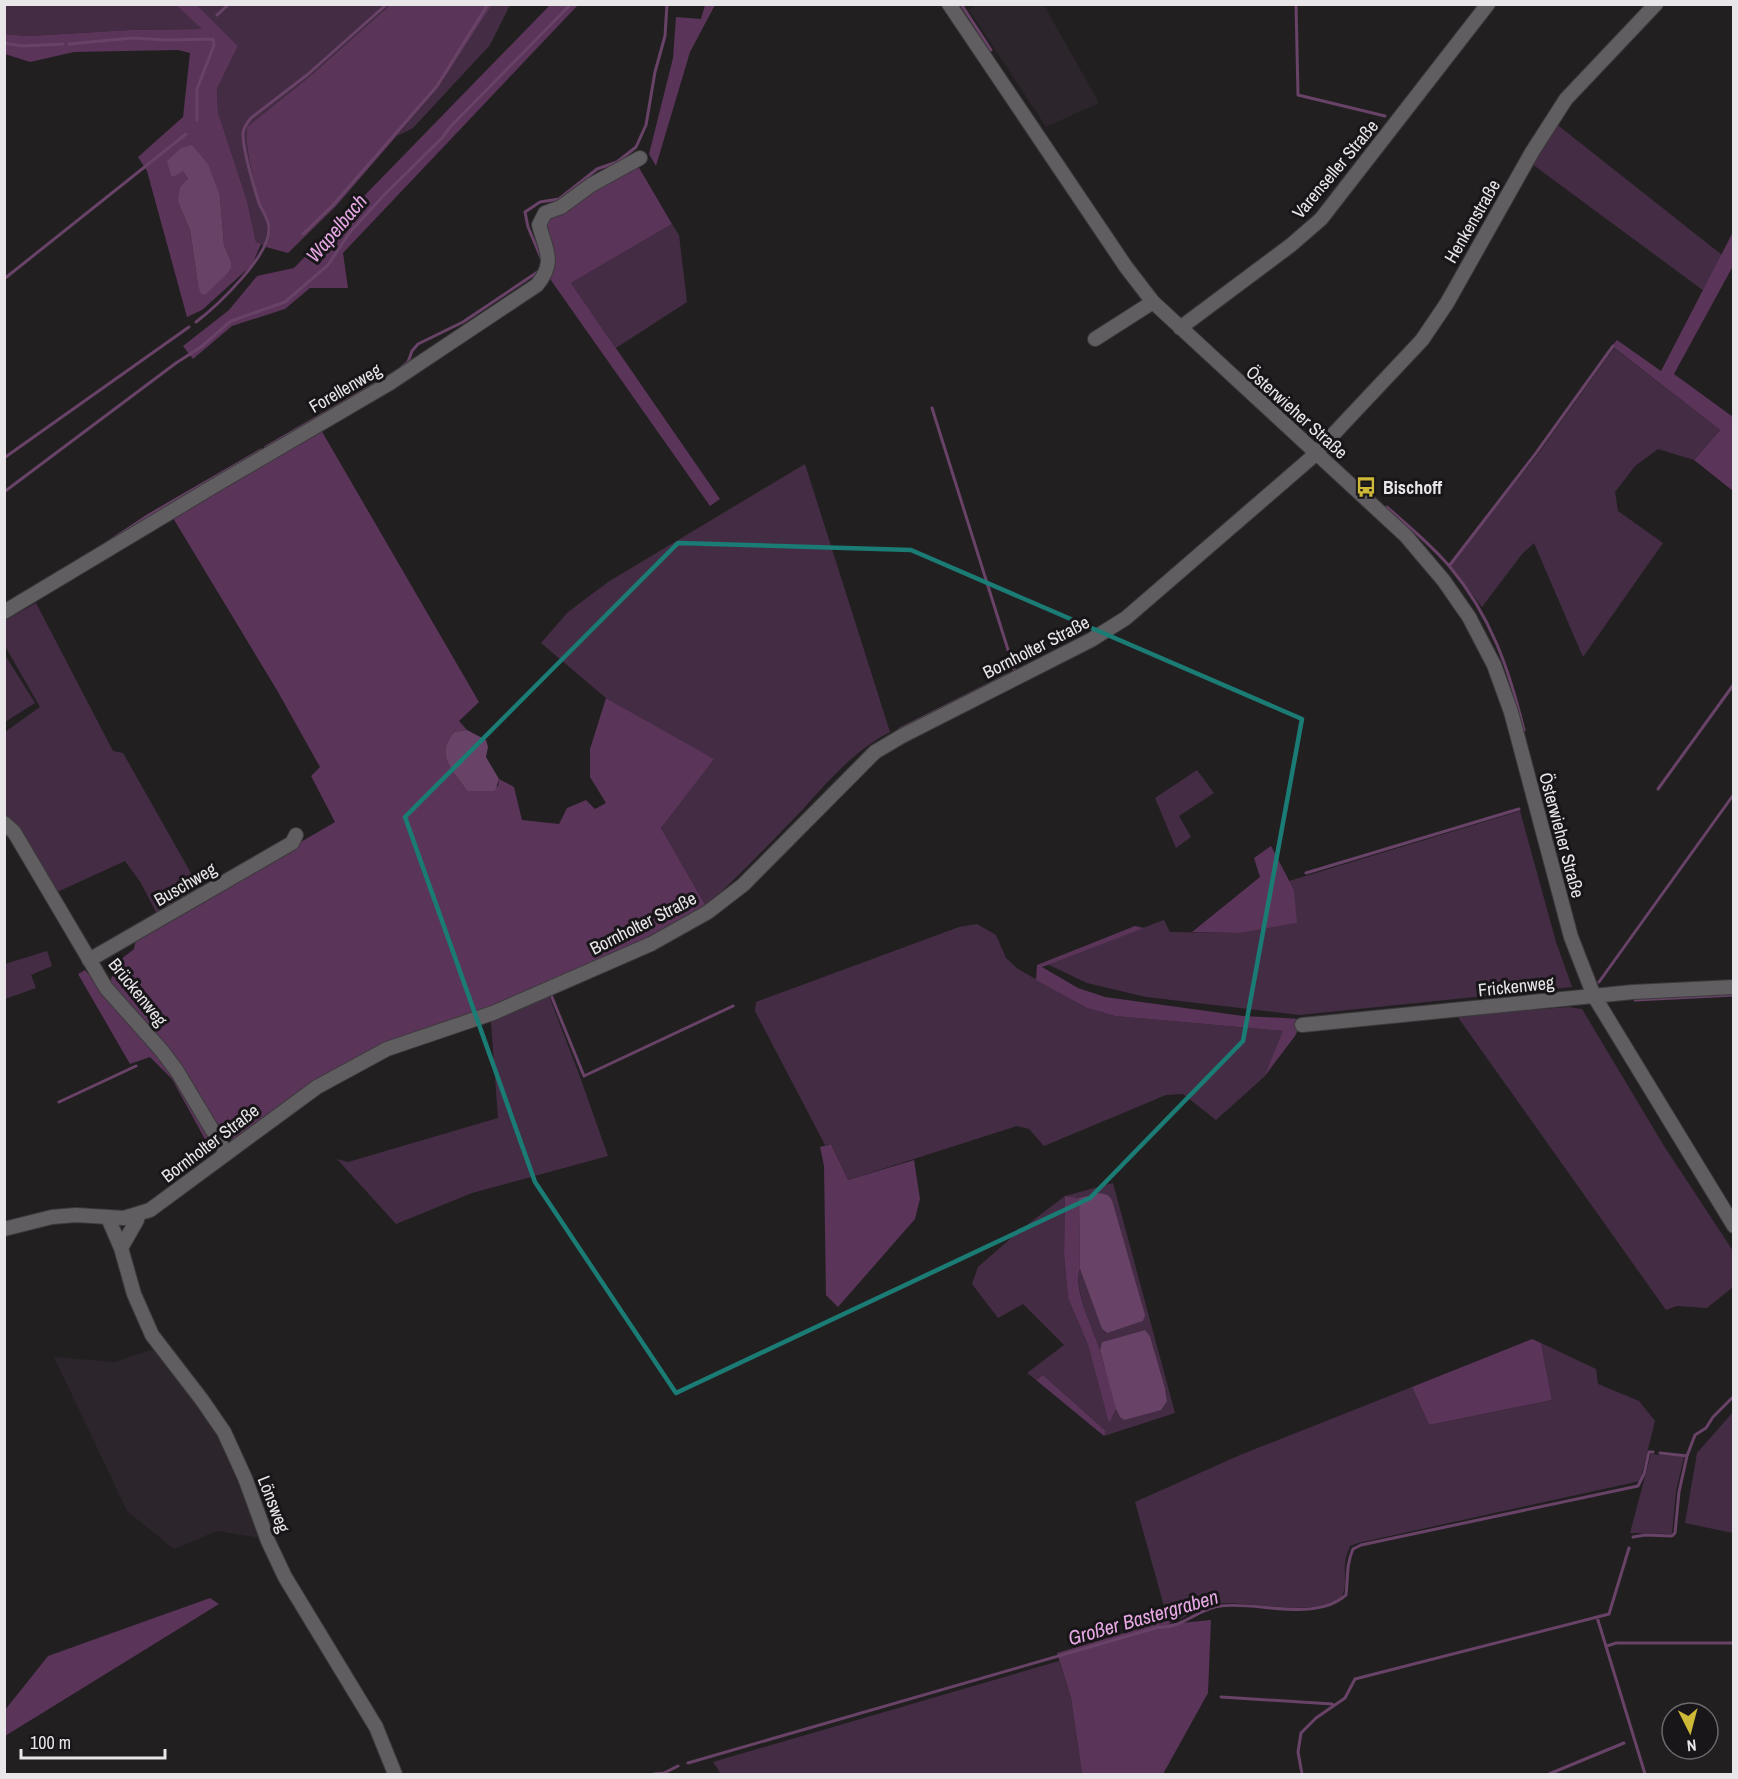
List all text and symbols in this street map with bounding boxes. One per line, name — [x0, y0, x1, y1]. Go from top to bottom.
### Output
street label: Varenseller Straße — [1286, 114, 1384, 224]
street label: Henkenstraße — [1438, 175, 1506, 267]
water label: Wapelbach — [299, 188, 373, 268]
street label: Forellenweg — [304, 357, 386, 419]
street label: Österwieher Straße — [1241, 360, 1353, 464]
bus stop icon: Bischoff — [1354, 475, 1378, 499]
place label: Bischoff — [1383, 475, 1442, 500]
street label: Bornholter Straße — [978, 609, 1094, 685]
street label: Österwieher Straße — [1533, 770, 1591, 900]
street label: Buschweg — [149, 856, 221, 912]
street label: Bornholter Straße — [585, 885, 701, 961]
street label: Brückenweg — [103, 953, 174, 1032]
street label: Frickenweg — [1477, 969, 1556, 1002]
street label: Bornholter Straße — [156, 1098, 264, 1188]
street label: Lönsweg — [252, 1472, 297, 1537]
water label: Großer Bastergraben — [1065, 1583, 1221, 1651]
north arrow — [1660, 1701, 1720, 1761]
scale bar — [21, 1722, 165, 1760]
text: 100 m — [30, 1730, 71, 1755]
text: N — [1686, 1734, 1697, 1757]

